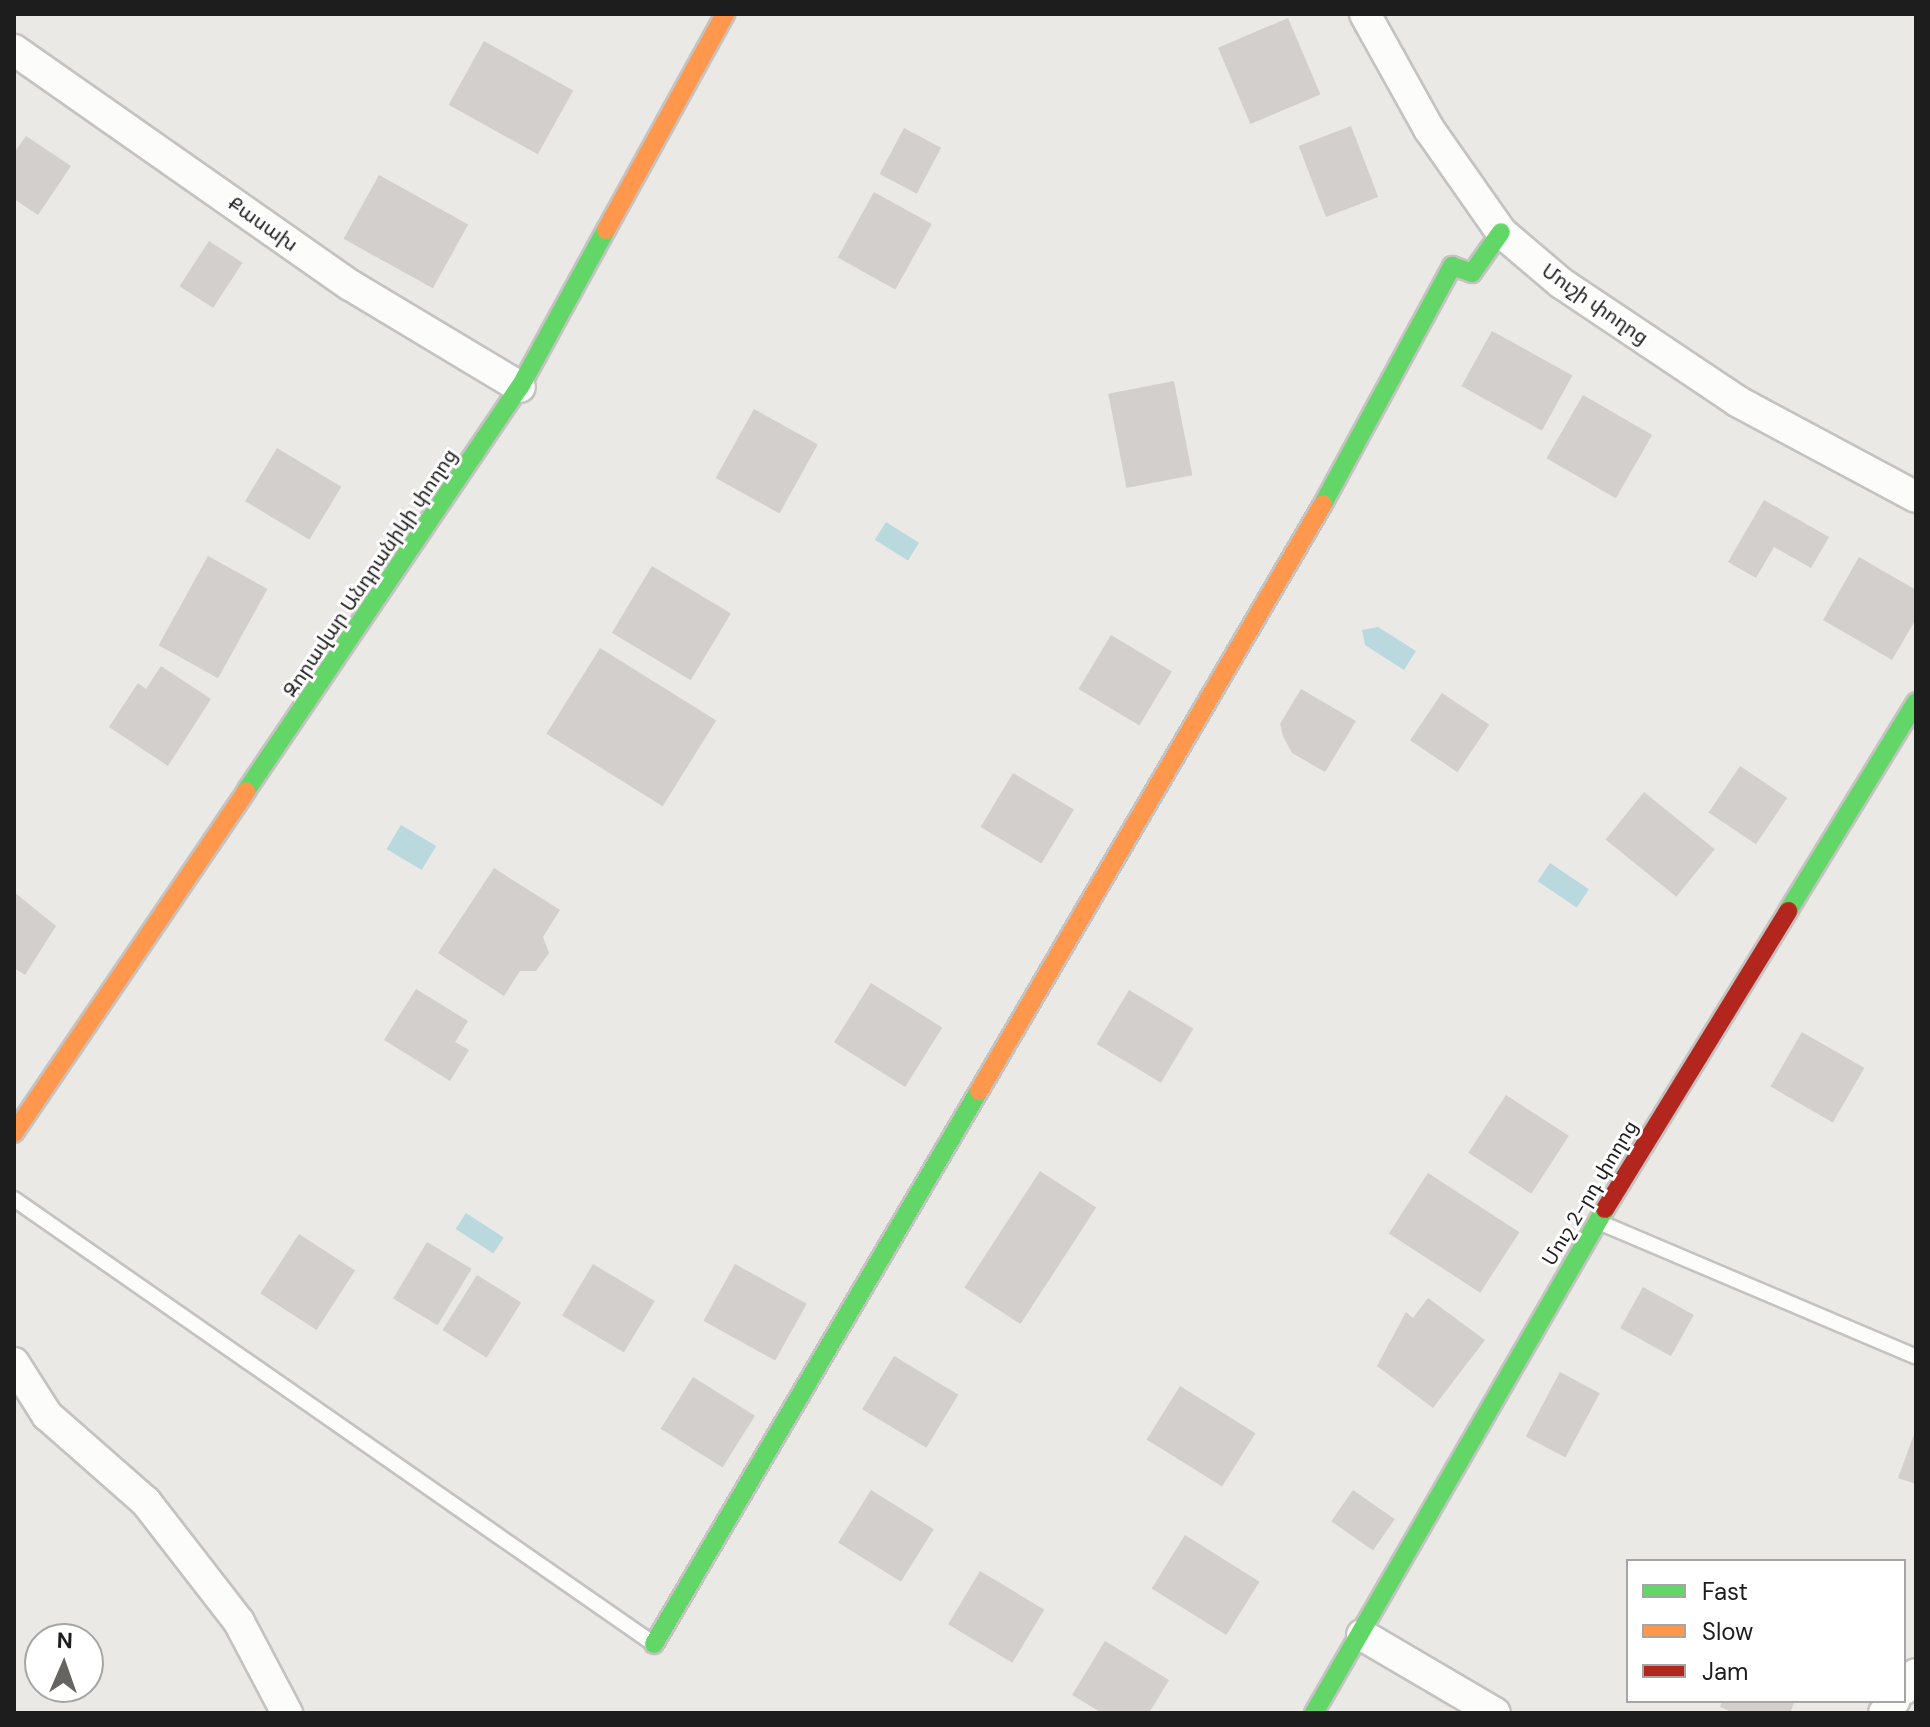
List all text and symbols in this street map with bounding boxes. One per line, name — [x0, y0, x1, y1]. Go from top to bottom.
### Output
street label: Քասախ — [224, 191, 302, 257]
street label: Մուշի փողոց — [1537, 258, 1653, 350]
street label: Զորավար Անդրանիկի փողոց — [278, 444, 462, 702]
street label: Մուշ 2-րդ փողոց — [1537, 1116, 1643, 1270]
legend — [1626, 1559, 1906, 1703]
text: Fast — [1702, 1576, 1748, 1607]
text: Slow — [1702, 1616, 1753, 1647]
north arrow — [24, 1623, 104, 1703]
text: N — [56, 1626, 73, 1655]
text: Jam — [1702, 1656, 1748, 1687]

